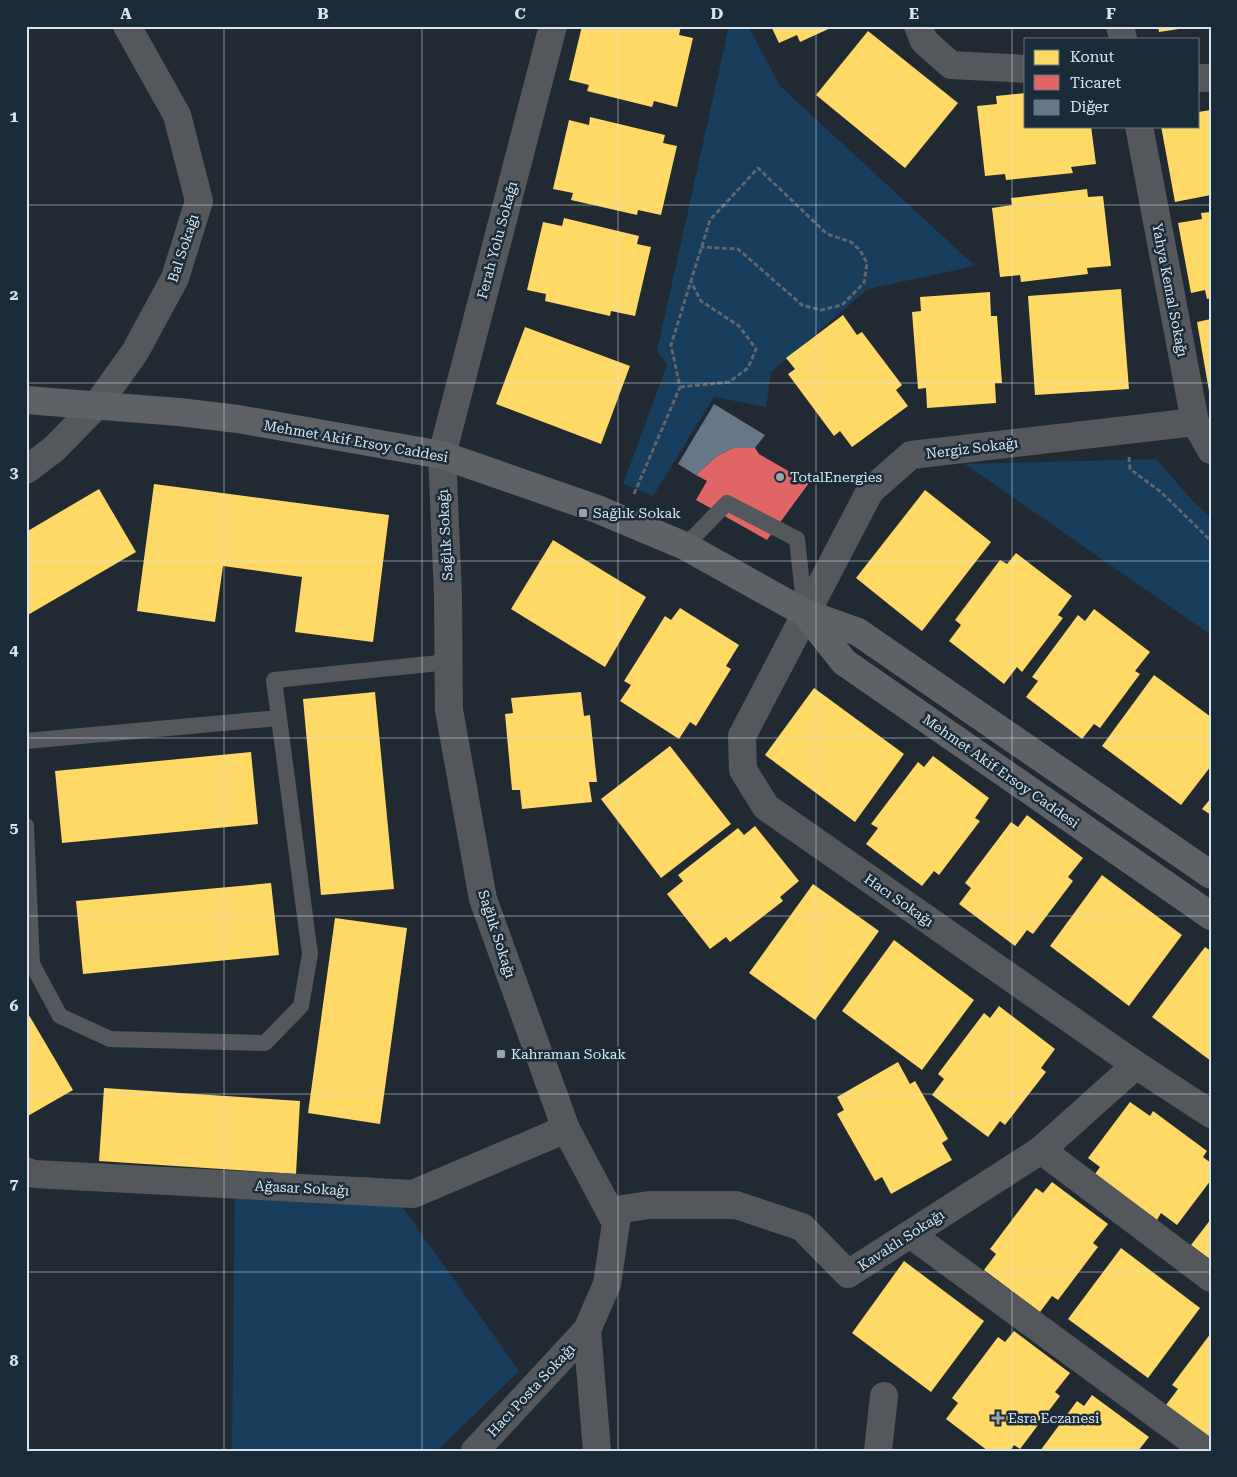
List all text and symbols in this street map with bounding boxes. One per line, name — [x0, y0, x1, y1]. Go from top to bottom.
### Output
text: A — [120, 4, 132, 23]
text: B — [317, 4, 329, 23]
text: C — [514, 4, 526, 23]
text: D — [711, 4, 724, 23]
text: E — [909, 4, 919, 23]
text: F — [1106, 4, 1116, 23]
legend — [1024, 38, 1200, 128]
text: Konut — [1070, 48, 1115, 66]
text: Ticaret — [1070, 74, 1122, 92]
text: Diğer — [1070, 98, 1109, 116]
text: 1 — [10, 107, 19, 126]
street label: Ferah Yolu Sokağı — [474, 179, 521, 300]
street label: Bal Sokağı — [164, 211, 202, 284]
street label: Yahya Kemal Sokağı — [1149, 222, 1191, 359]
text: 2 — [10, 285, 19, 304]
street label: Mehmet Akif Ersoy Caddesi — [263, 417, 450, 465]
street label: Nergiz Sokağı — [925, 434, 1020, 462]
text: 3 — [10, 463, 19, 482]
place label: TotalEnergies — [790, 469, 882, 485]
marker: TotalEnergies — [774, 471, 786, 483]
street label: Sağlık Sokağı — [435, 488, 455, 581]
place label: Sağlık Sokak — [593, 505, 681, 521]
marker: Sağlık Sokak — [577, 507, 589, 519]
text: 4 — [10, 640, 19, 659]
street label: Mehmet Akif Ersoy Caddesi — [920, 711, 1083, 831]
text: 5 — [10, 818, 19, 837]
street label: Hacı Sokağı — [861, 870, 937, 930]
street label: Sağlık Sokağı — [475, 888, 519, 980]
text: 6 — [10, 996, 19, 1015]
place label: Kahraman Sokak — [511, 1046, 626, 1062]
marker: Kahraman Sokak — [495, 1048, 507, 1060]
text: 7 — [10, 1174, 19, 1193]
street label: Ağasar Sokağı — [254, 1178, 350, 1198]
street label: Kavaklı Sokağı — [855, 1206, 947, 1274]
street label: Hacı Posta Sokağı — [484, 1340, 578, 1440]
text: 8 — [10, 1351, 19, 1370]
place label: Esra Eczanesi — [1008, 1410, 1100, 1426]
marker: Esra Eczanesi — [992, 1412, 1004, 1424]

